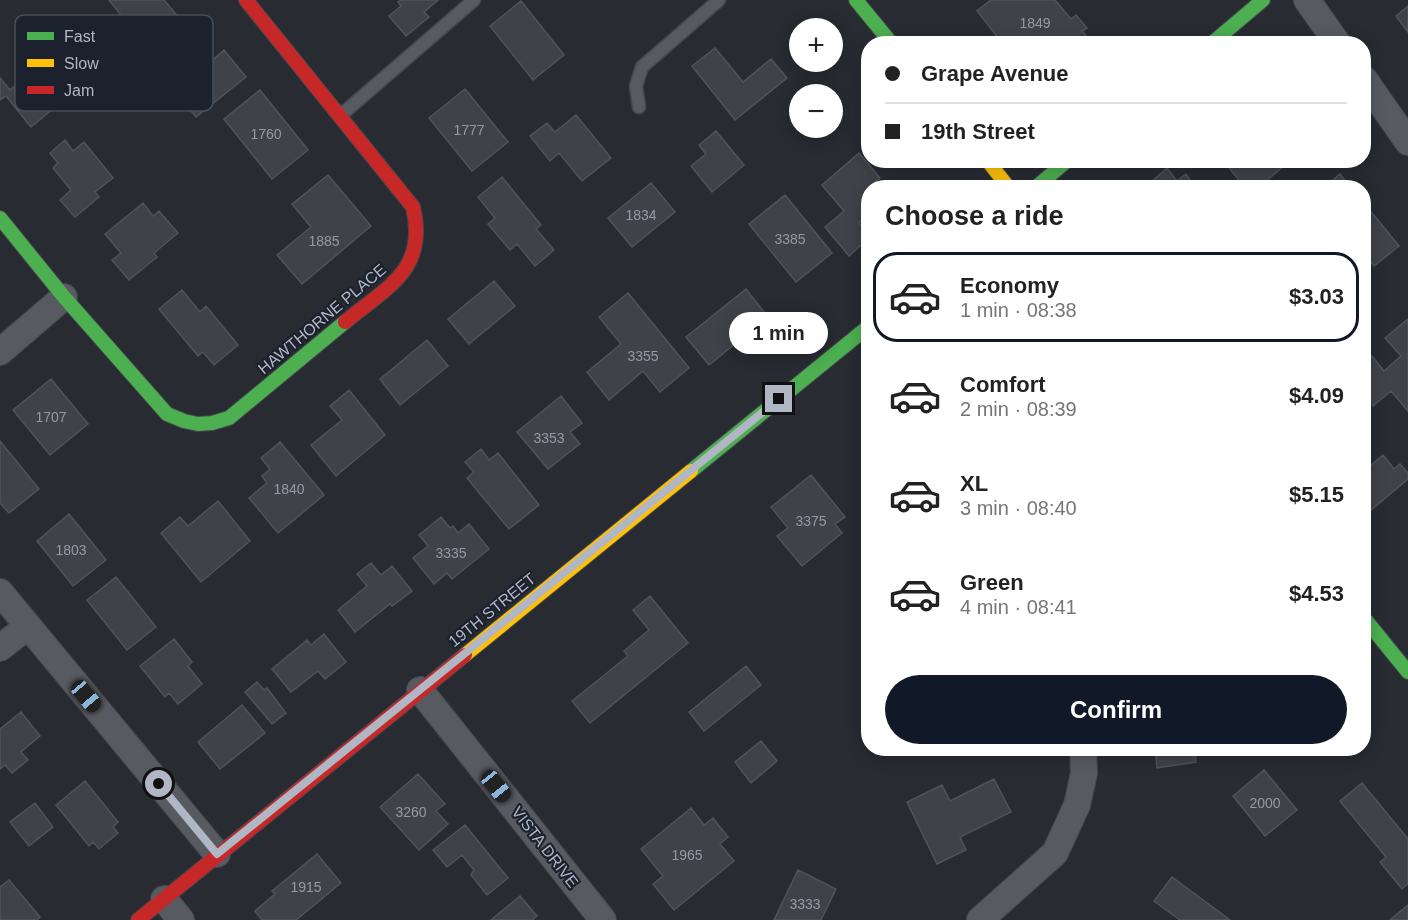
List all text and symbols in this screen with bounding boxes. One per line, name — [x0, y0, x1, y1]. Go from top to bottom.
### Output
legend — [15, 15, 213, 111]
house number: 1849 — [1019, 15, 1051, 31]
map controls — [789, 18, 843, 138]
button: + — [789, 18, 843, 72]
text: Fast — [64, 28, 96, 45]
text: Slow — [64, 55, 99, 72]
text: Grape Avenue — [921, 61, 1069, 86]
text: Jam — [64, 82, 94, 99]
button: − — [789, 84, 843, 138]
text: 19th Street — [921, 119, 1035, 144]
house number: 1777 — [453, 122, 485, 138]
house number: 1760 — [250, 126, 282, 142]
text: Choose a ride — [885, 201, 1064, 231]
house number: 1834 — [625, 207, 657, 223]
house number: 3385 — [774, 231, 806, 247]
house number: 1885 — [308, 233, 340, 249]
street label: HAWTHORNE PLACE — [255, 261, 389, 377]
icon: car — [888, 270, 942, 324]
text: Economy — [960, 273, 1059, 298]
text: $3.03 — [1289, 284, 1344, 309]
text: 1 min · 08:38 — [960, 299, 1077, 321]
callout: 1 min — [730, 312, 828, 354]
text: 1 min — [752, 322, 805, 344]
house number: 3355 — [627, 348, 659, 364]
icon: car — [888, 369, 942, 423]
text: Comfort — [960, 372, 1046, 397]
text: $4.09 — [1289, 383, 1344, 408]
route end — [765, 385, 792, 412]
text: 2 min · 08:39 — [960, 398, 1077, 420]
house number: 1707 — [35, 409, 67, 425]
house number: 3353 — [533, 430, 565, 446]
icon: car — [888, 468, 942, 522]
text: XL — [960, 471, 988, 496]
house number: 1840 — [273, 481, 305, 497]
text: $5.15 — [1289, 482, 1344, 507]
text: 3 min · 08:40 — [960, 497, 1077, 519]
house number: 3375 — [795, 513, 827, 529]
house number: 1803 — [55, 542, 87, 558]
house number: 3335 — [435, 545, 467, 561]
icon: car — [888, 567, 942, 621]
street label: 19TH STREET — [445, 570, 539, 650]
text: Green — [960, 570, 1024, 595]
text: $4.53 — [1289, 581, 1344, 606]
text: 4 min · 08:41 — [960, 596, 1077, 618]
button: Confirm — [885, 675, 1347, 744]
car — [68, 676, 104, 716]
car — [478, 766, 514, 806]
route start — [145, 770, 172, 797]
house number: 2000 — [1249, 795, 1281, 811]
street label: VISTA DRIVE — [508, 803, 582, 891]
house number: 3260 — [395, 804, 427, 820]
house number: 1965 — [671, 847, 703, 863]
house number: 1915 — [290, 879, 322, 895]
house number: 3333 — [789, 896, 821, 912]

